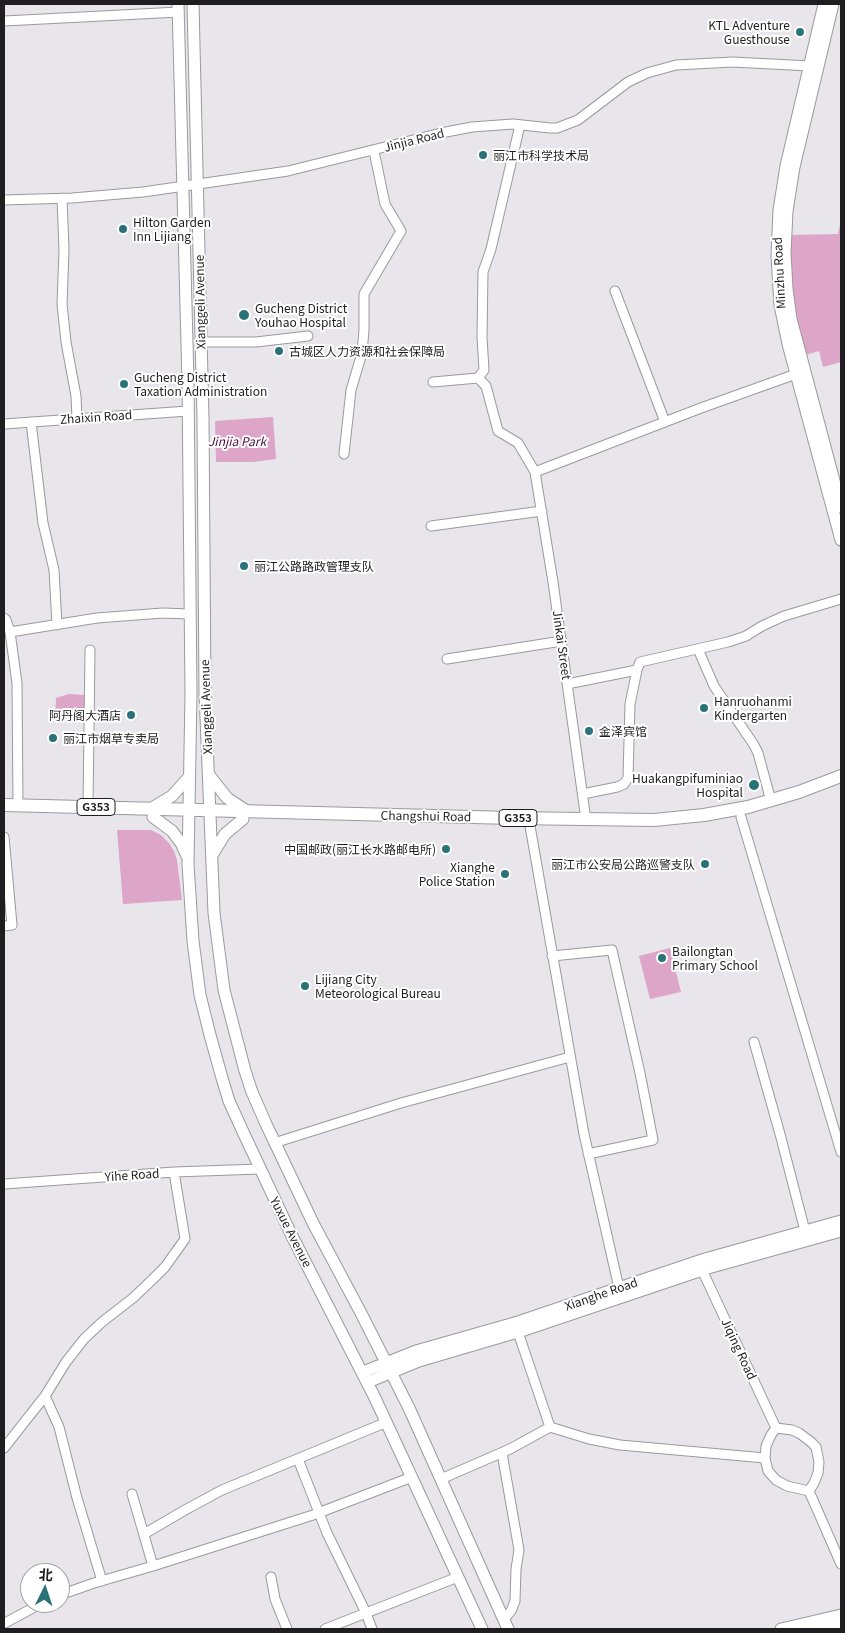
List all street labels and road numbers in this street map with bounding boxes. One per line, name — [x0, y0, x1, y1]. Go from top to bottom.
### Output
street label: Jinjia Road — [382, 126, 446, 154]
street label: Minzhu Road — [770, 237, 788, 309]
street label: Xianggeli Avenue — [192, 254, 208, 350]
street label: Zhaixin Road — [59, 407, 133, 427]
street label: Jinkai Street — [550, 609, 574, 681]
street label: Xianggeli Avenue — [197, 659, 215, 755]
road number: G353 — [77, 799, 115, 816]
street label: Changshui Road — [381, 808, 471, 824]
road number: G353 — [499, 810, 537, 826]
street label: Yihe Road — [104, 1166, 160, 1184]
street label: Yuxue Avenue — [267, 1194, 315, 1270]
street label: Xianghe Road — [563, 1275, 639, 1313]
street label: Jiqing Road — [719, 1316, 759, 1382]

